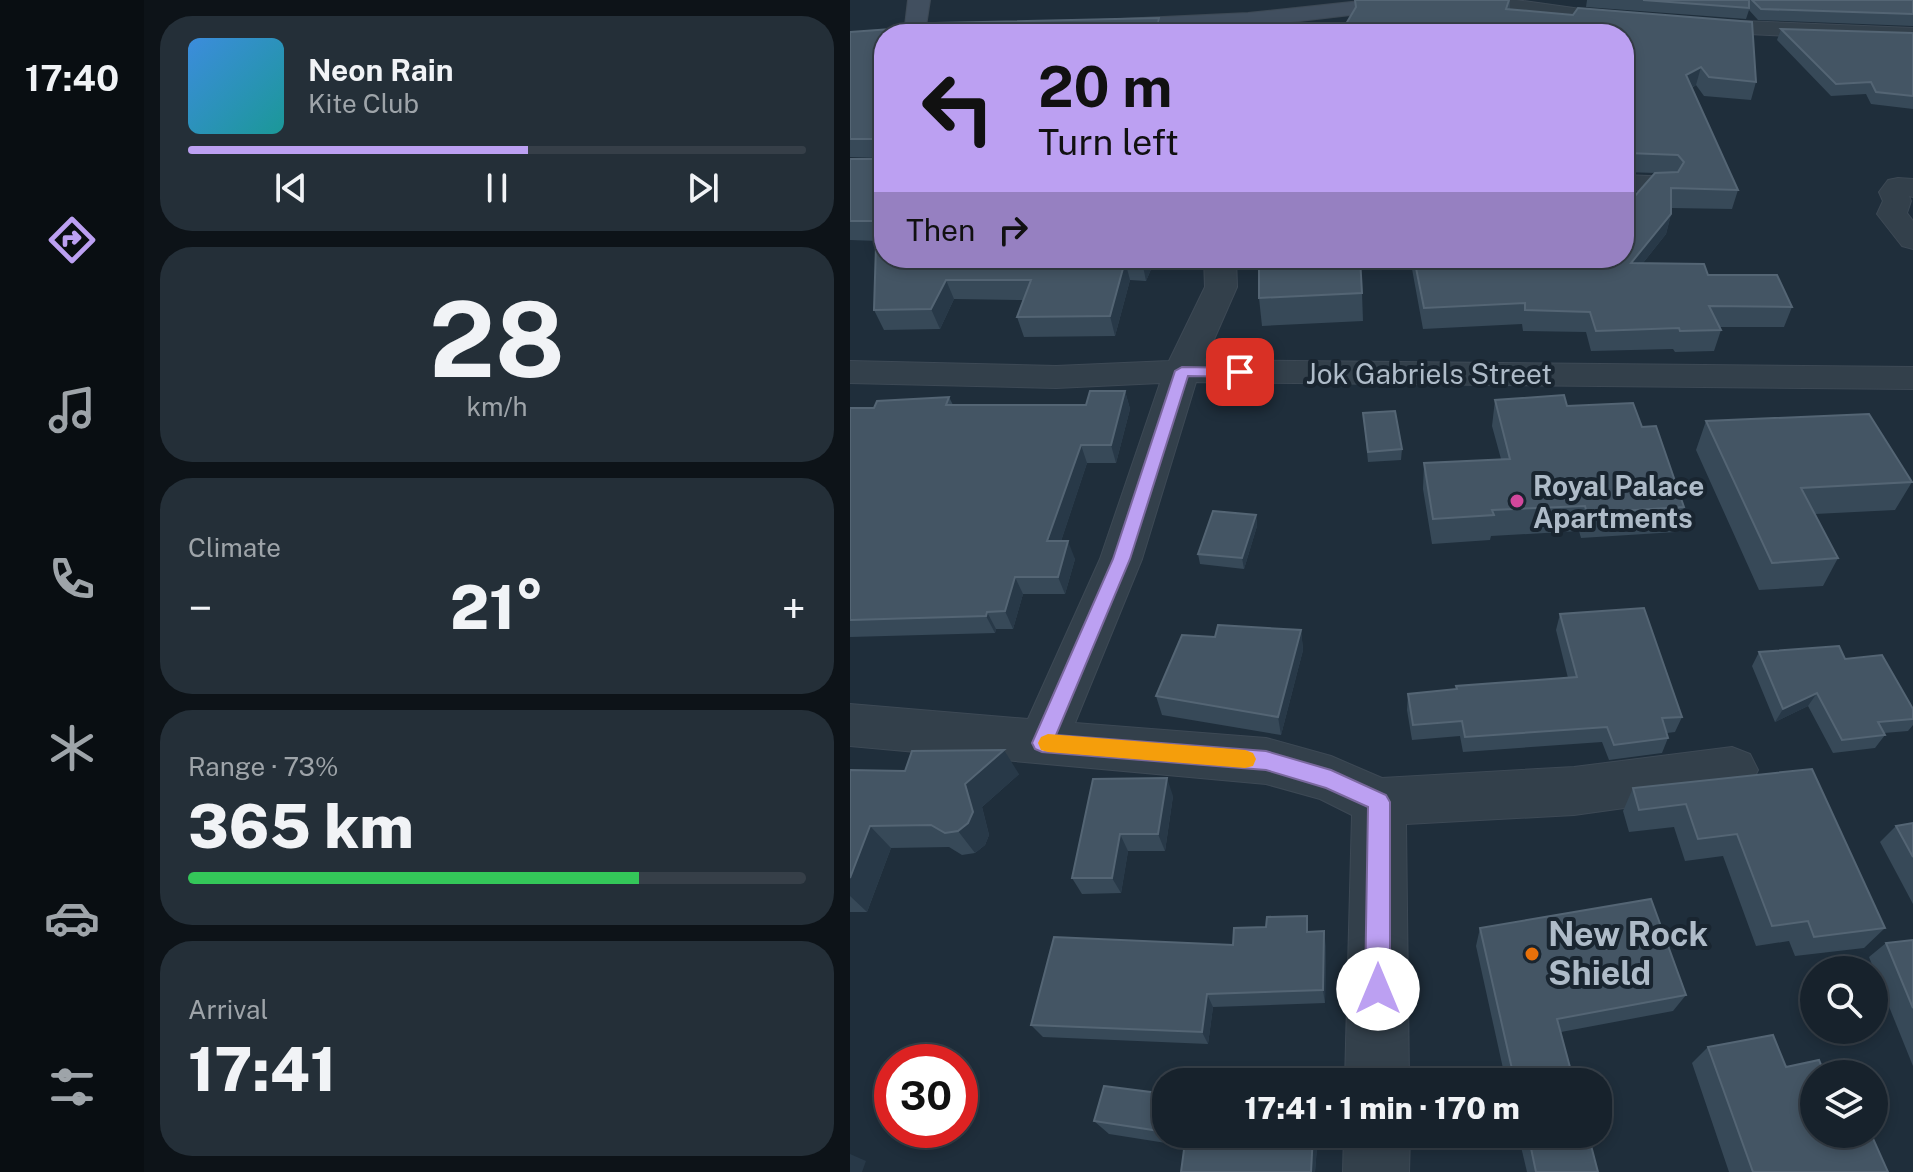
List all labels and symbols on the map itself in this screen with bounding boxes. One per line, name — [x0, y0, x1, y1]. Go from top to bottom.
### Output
pin — [1206, 338, 1274, 406]
street label: Jok Gabriels Street — [1306, 357, 1552, 390]
place label: Royal Palace Apartments — [1533, 469, 1704, 534]
marker: Royal Palace Apartments — [1508, 492, 1526, 510]
place label: New Rock Shield — [1548, 914, 1709, 993]
marker: New Rock Shield — [1523, 945, 1541, 963]
position arrow — [1336, 947, 1420, 1031]
speed limit sign: 30 — [874, 1044, 978, 1148]

